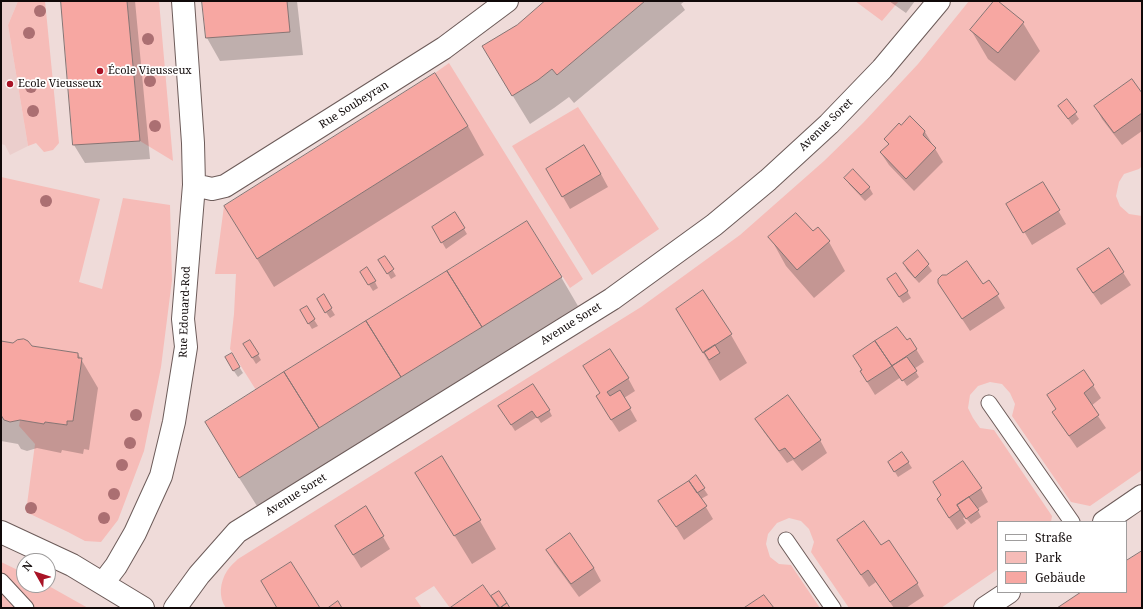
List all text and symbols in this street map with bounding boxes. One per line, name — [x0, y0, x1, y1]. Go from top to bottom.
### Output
place label: École Vieusseux — [108, 64, 192, 78]
marker: École Vieusseux — [95, 66, 105, 76]
place label: Ecole Vieusseux — [18, 77, 102, 91]
street label: Rue Soubeyran — [317, 78, 391, 132]
marker: Ecole Vieusseux — [5, 79, 15, 89]
street label: Avenue Soret — [796, 96, 856, 154]
street label: Rue Edouard-Rod — [177, 266, 193, 358]
street label: Avenue Soret — [538, 300, 604, 348]
street label: Avenue Soret — [263, 471, 329, 519]
legend — [997, 521, 1127, 593]
text: Straße — [1035, 529, 1072, 546]
text: Park — [1035, 549, 1062, 566]
north arrow — [16, 553, 56, 593]
text: N — [19, 558, 36, 574]
text: Gebäude — [1035, 569, 1086, 586]

